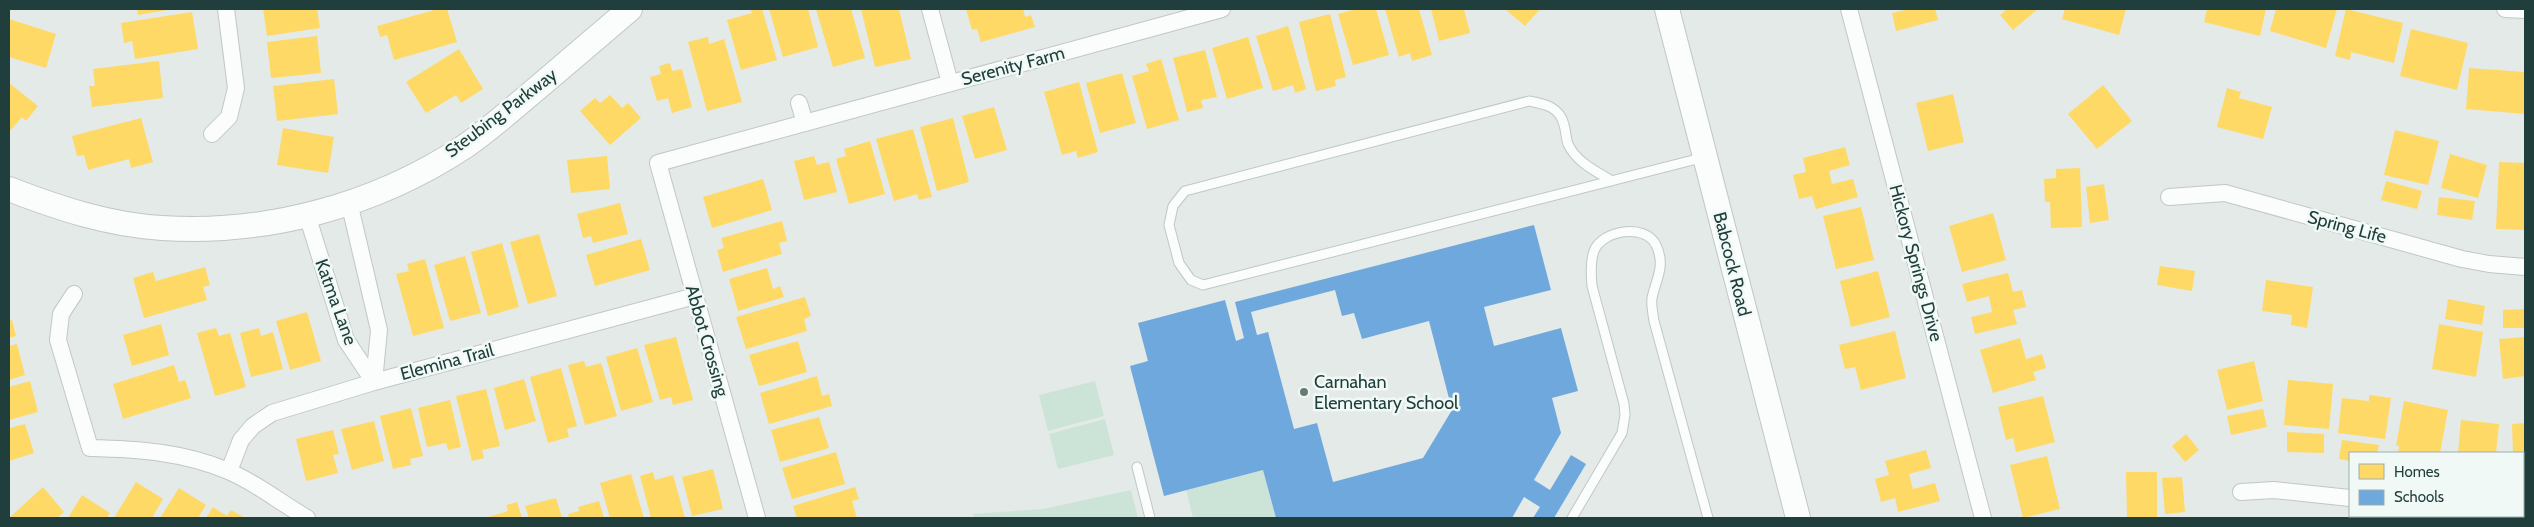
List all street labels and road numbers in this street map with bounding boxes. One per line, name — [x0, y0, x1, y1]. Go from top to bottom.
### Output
street label: Serenity Farm — [959, 42, 1067, 90]
street label: Steubing Parkway — [441, 64, 561, 162]
street label: Hickory Springs Drive — [1884, 182, 1948, 344]
street label: Spring Life — [2305, 206, 2389, 248]
street label: Babcock Road — [1708, 210, 1756, 318]
street label: Katma Lane — [310, 256, 362, 348]
street label: Abbot Crossing — [681, 283, 734, 400]
street label: Elemina Trail — [398, 339, 497, 385]

